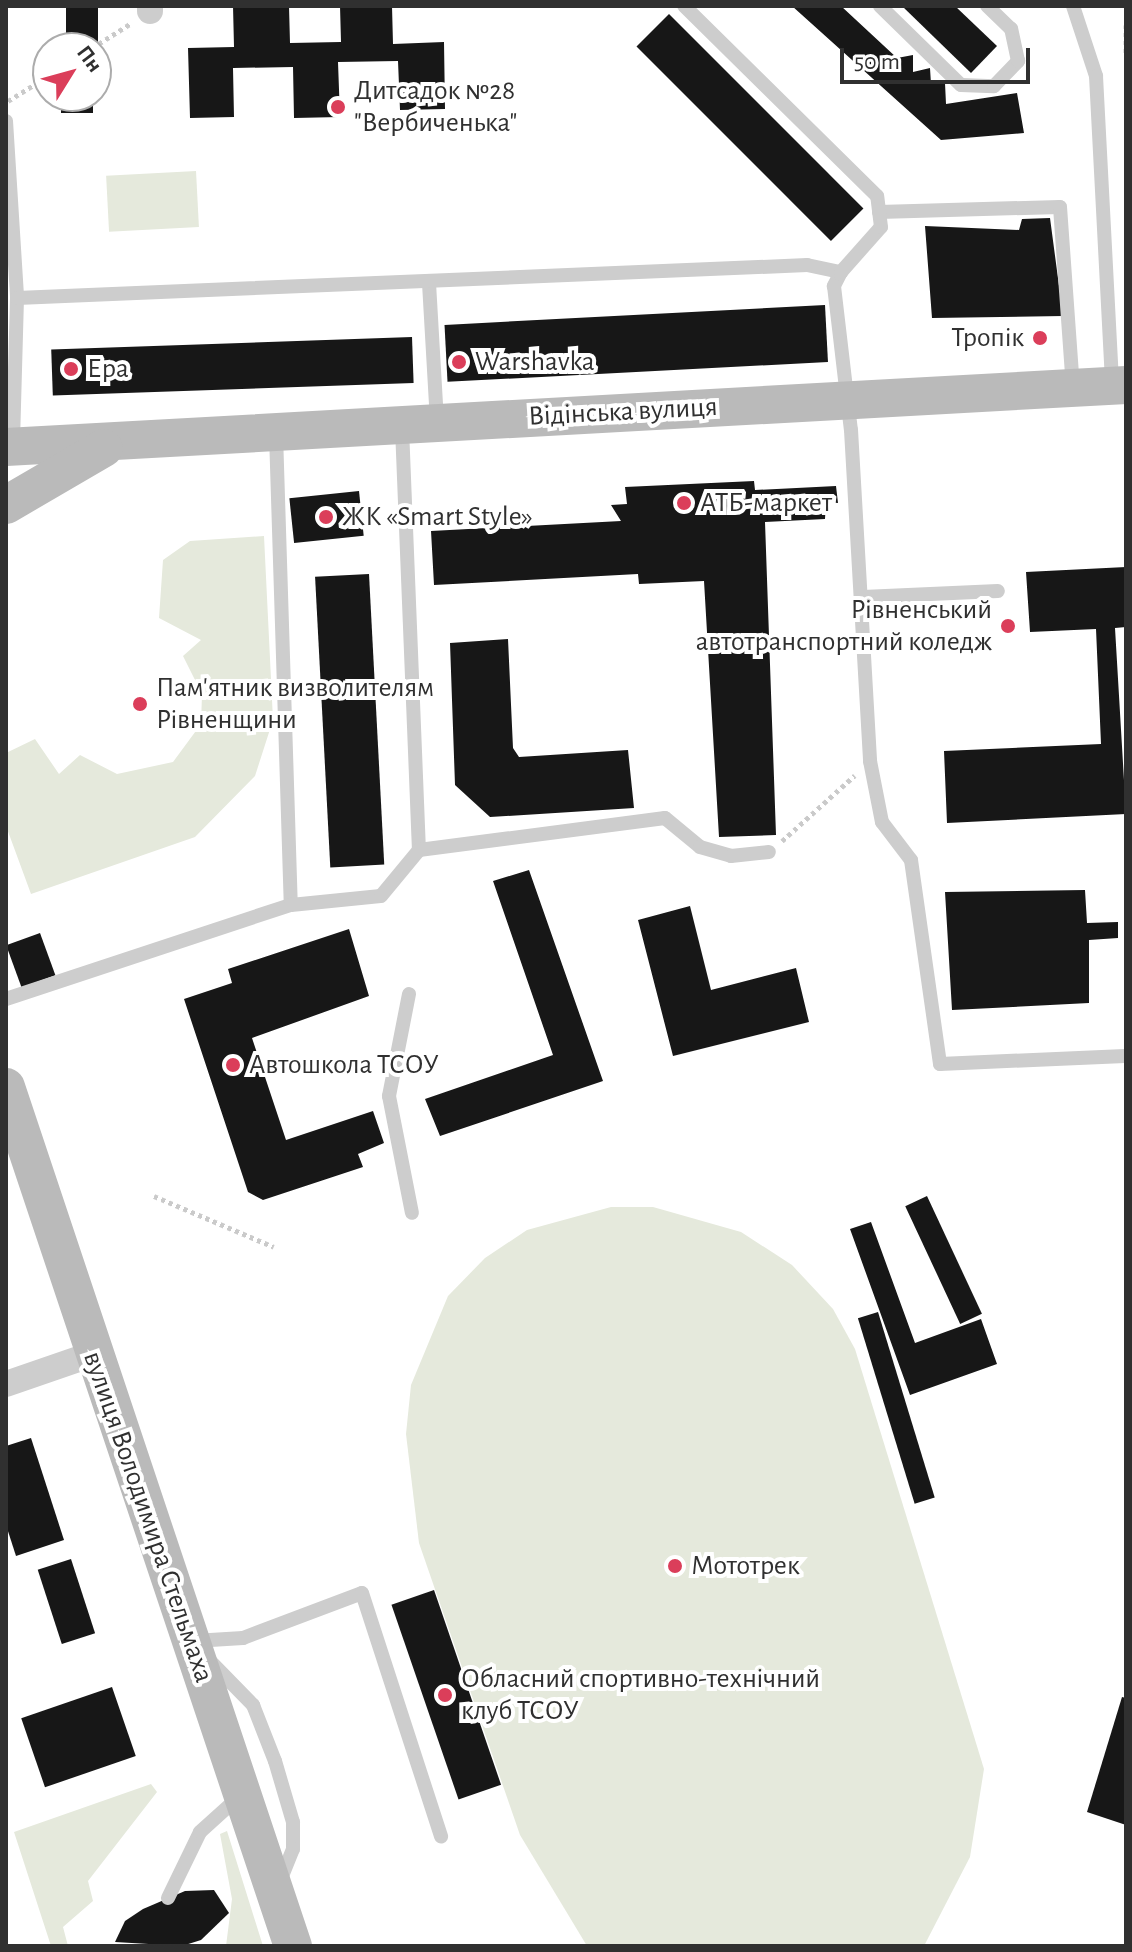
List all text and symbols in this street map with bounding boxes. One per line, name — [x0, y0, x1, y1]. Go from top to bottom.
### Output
north arrow — [32, 32, 112, 112]
scale bar — [844, 32, 1034, 82]
text: Пн — [73, 41, 106, 76]
text: 50 m — [854, 50, 900, 74]
place label: Дитсадок №28 "Вербиченька" — [354, 74, 517, 140]
marker: Дитсадок №28 "Вербиченька" — [329, 98, 347, 116]
place label: Тропік — [951, 321, 1024, 355]
marker: Тропік — [1031, 329, 1049, 347]
place label: Warshavka — [475, 345, 595, 379]
place label: Ера — [87, 352, 129, 386]
marker: Warshavka — [450, 353, 468, 371]
marker: Ера — [62, 360, 80, 378]
street label: Відінська вулиця — [527, 390, 719, 434]
place label: АТБ-маркет — [700, 486, 832, 520]
marker: АТБ-маркет — [675, 494, 693, 512]
place label: ЖК «Smart Style» — [342, 500, 533, 534]
marker: ЖК «Smart Style» — [317, 508, 335, 526]
place label: Рівненський автотранспортний коледж — [696, 593, 992, 659]
marker: Рівненський автотранспортний коледж — [999, 617, 1017, 635]
place label: Пам'ятник визволителям Рівненщини — [156, 671, 434, 737]
marker: Пам'ятник визволителям Рівненщини — [131, 695, 149, 713]
place label: Автошкола ТСОУ — [249, 1048, 439, 1082]
marker: Автошкола ТСОУ — [224, 1056, 242, 1074]
street label: вулиця Володимира Стельмаха — [75, 1347, 221, 1687]
place label: Мототрек — [691, 1549, 800, 1583]
marker: Мототрек — [666, 1557, 684, 1575]
place label: Обласний спортивно-технічний клуб ТСОУ — [461, 1662, 820, 1728]
marker: Обласний спортивно-технічний клуб ТСОУ — [436, 1686, 454, 1704]

